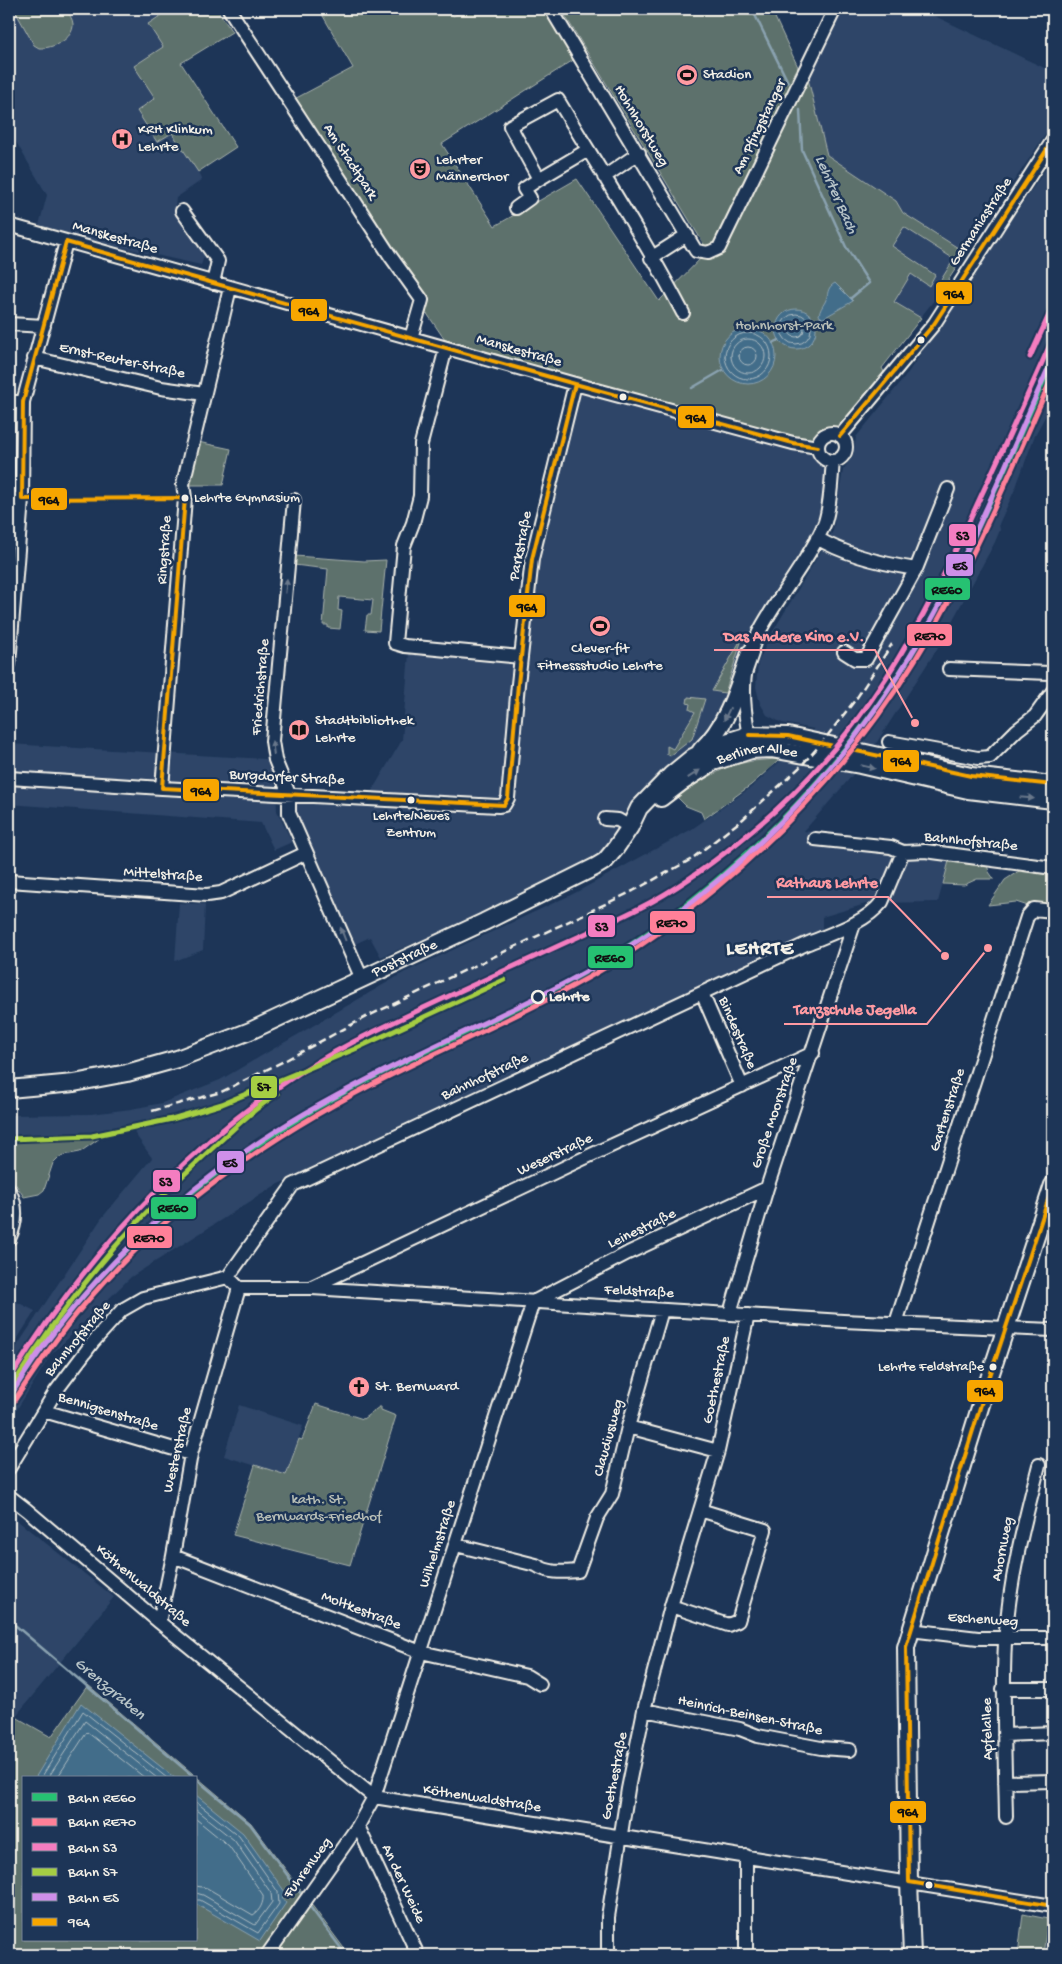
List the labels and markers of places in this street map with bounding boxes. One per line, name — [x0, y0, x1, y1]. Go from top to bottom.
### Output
sports icon: Stadion — [675, 63, 699, 87]
place label: Stadion — [703, 66, 751, 84]
place label: KRH Klinkum Lehrte — [138, 121, 213, 156]
hospital icon: KRH Klinkum Lehrte — [110, 127, 134, 151]
place label: Lehrter Männerchor — [436, 151, 510, 186]
theatre icon: Lehrter Männerchor — [408, 157, 432, 181]
unlabelled marker — [916, 335, 926, 345]
unlabelled marker — [618, 392, 628, 402]
place label: Lehrte Gymnasium — [194, 490, 300, 507]
marker: Lehrte Gymnasium — [180, 493, 190, 503]
sports icon: Clever-fit Fitnessstudio Lehrte — [588, 614, 612, 638]
callout: Das Andere Kino e.V. — [714, 619, 875, 650]
place label: Clever-fit Fitnessstudio Lehrte — [536, 640, 663, 675]
place label: Stadtbibliothek Lehrte — [315, 712, 415, 747]
library icon: Stadtbibliothek Lehrte — [287, 718, 311, 742]
marker: Lehrte/Neues Zentrum — [406, 795, 416, 805]
place label: Lehrte/Neues Zentrum — [373, 808, 450, 842]
callout: Rathaus Lehrte — [767, 866, 888, 897]
place label: Lehrte — [549, 988, 591, 1006]
marker: Lehrte — [531, 990, 545, 1004]
callout: Tanzschule Jegella — [784, 993, 927, 1024]
place label: Lehrte Feldstraße — [878, 1359, 985, 1376]
marker: Lehrte Feldstraße — [988, 1362, 998, 1372]
church icon: St. Bernward — [347, 1375, 371, 1399]
place label: St. Bernward — [375, 1378, 459, 1396]
unlabelled marker — [924, 1880, 934, 1890]

